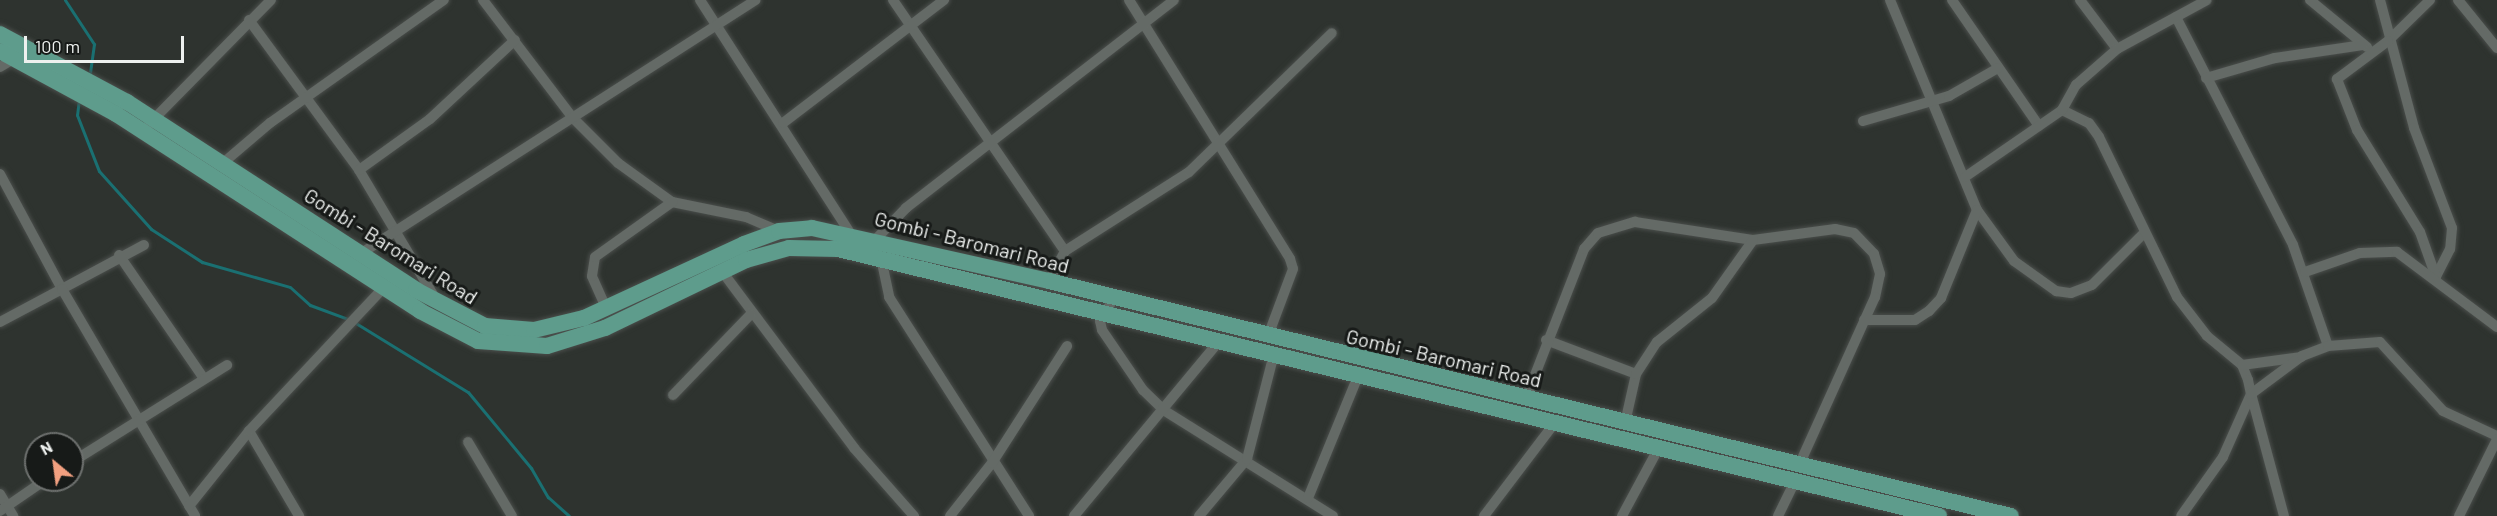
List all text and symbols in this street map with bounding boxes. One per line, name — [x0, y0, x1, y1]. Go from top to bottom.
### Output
scale bar — [27, 24, 188, 62]
text: 100 m — [35, 35, 80, 57]
street label: Gombi - Baromari Road — [300, 183, 482, 309]
street label: Gombi - Baromari Road — [872, 206, 1072, 278]
street label: Gombi - Baromari Road — [1344, 324, 1544, 392]
north arrow — [24, 432, 84, 492]
text: N — [37, 437, 55, 458]

